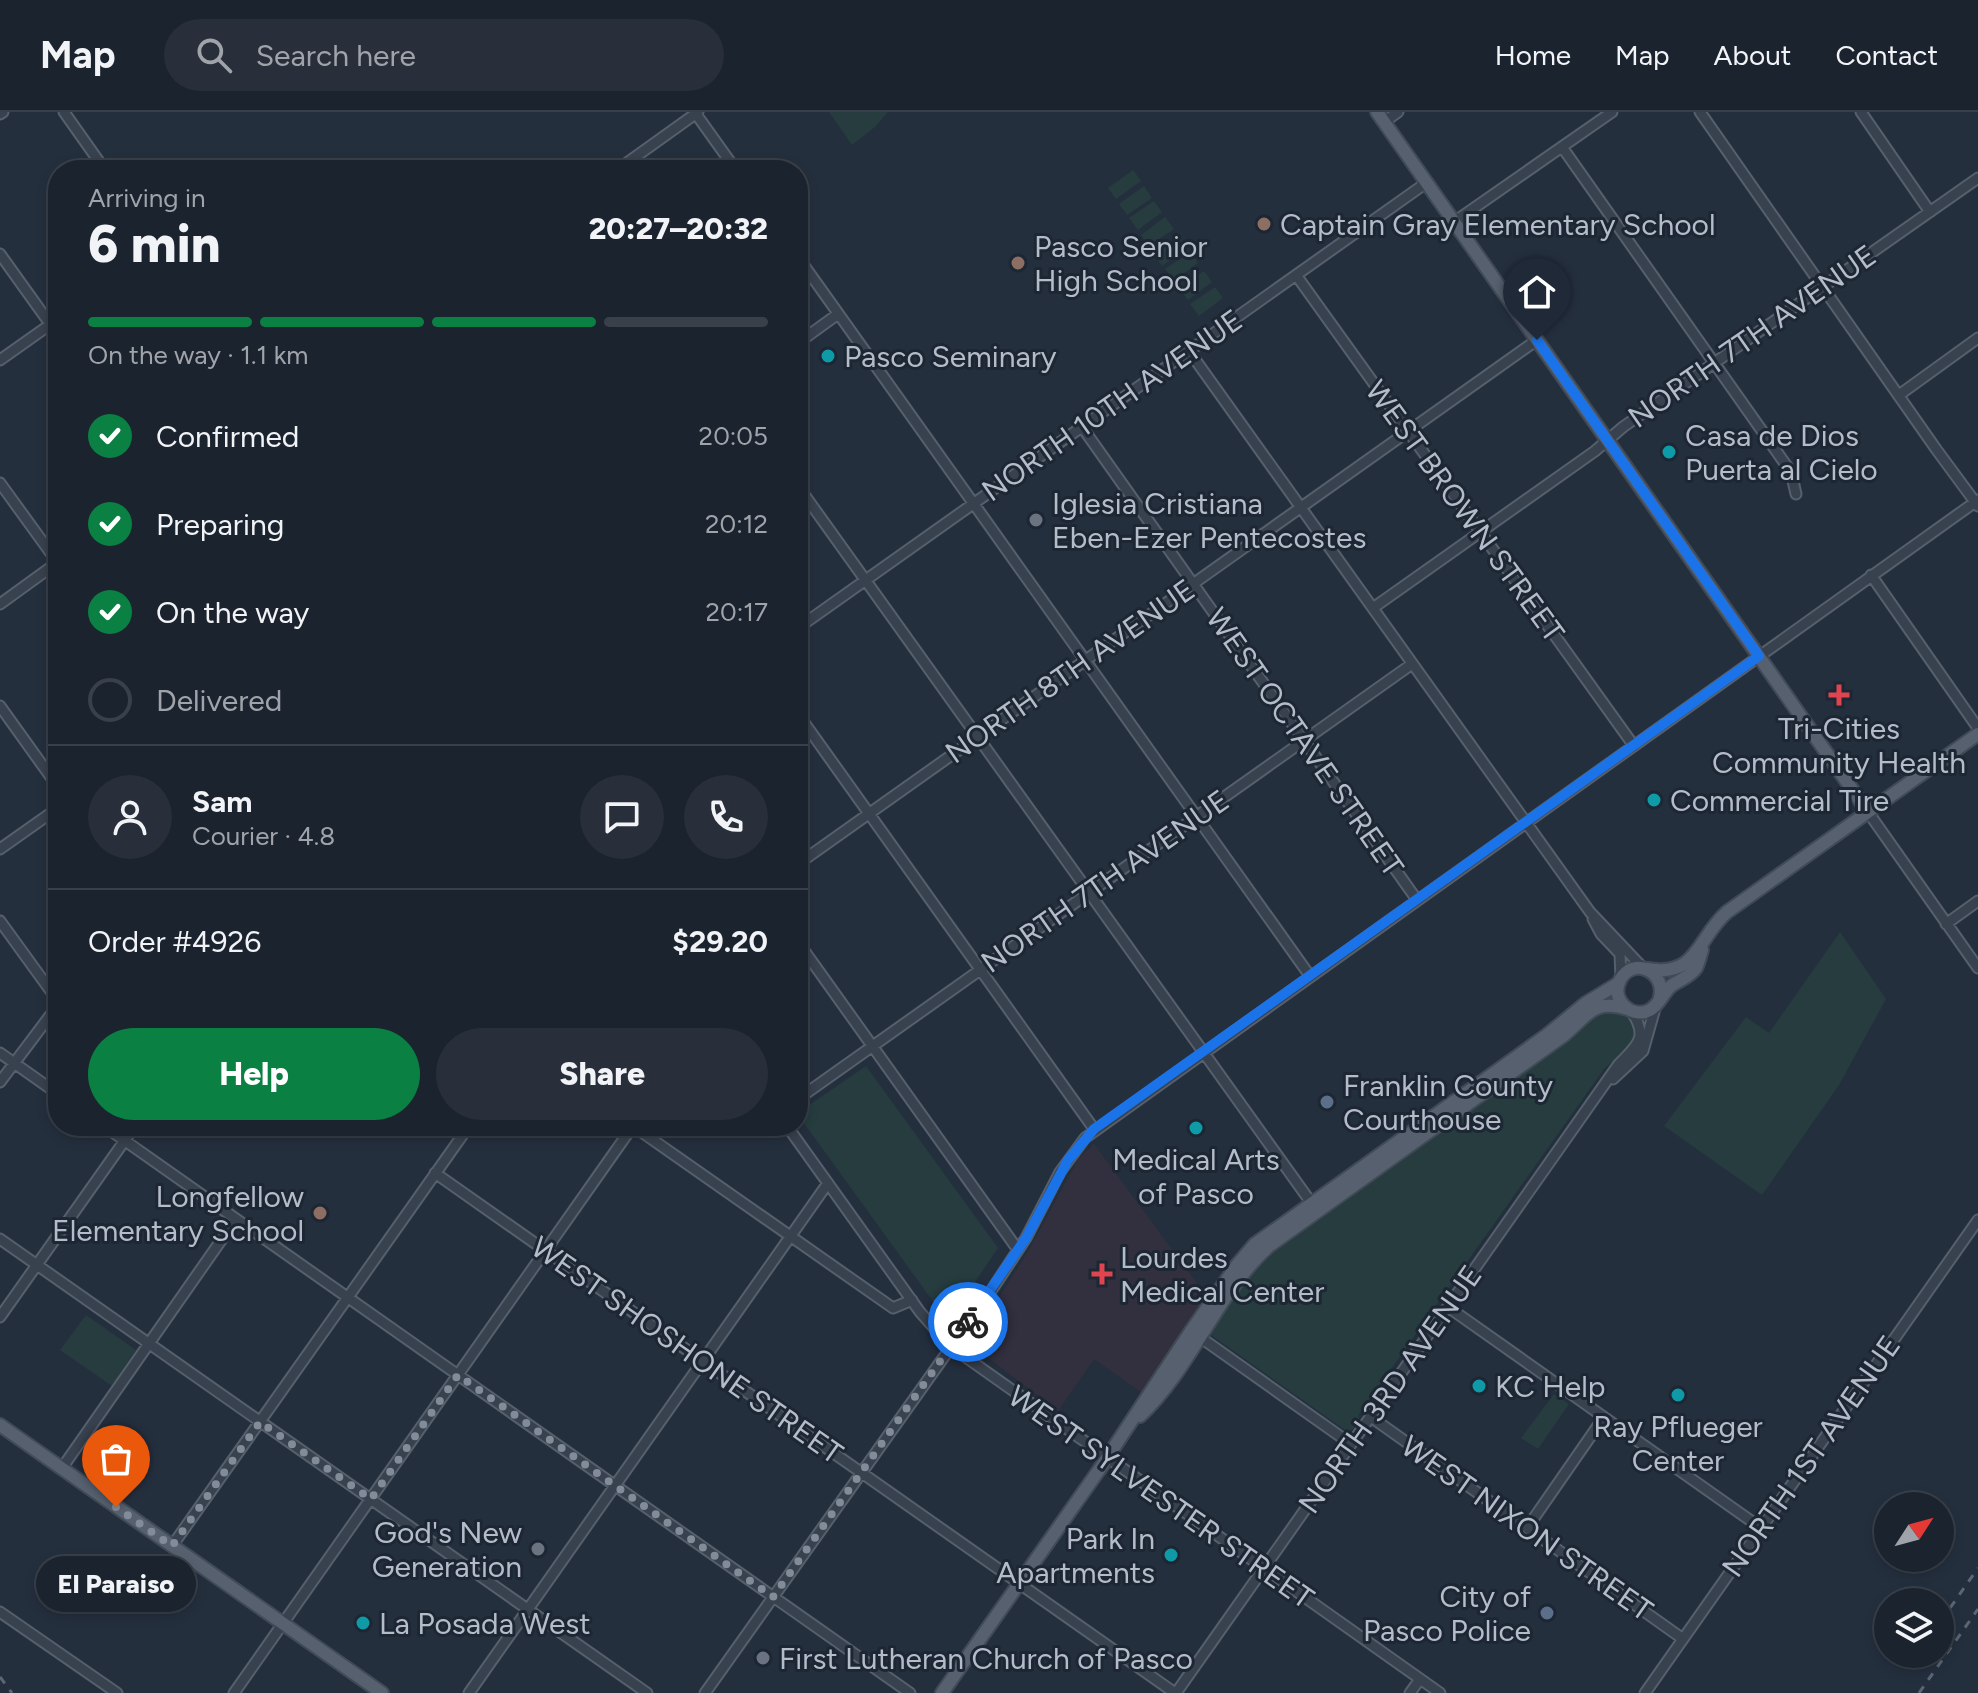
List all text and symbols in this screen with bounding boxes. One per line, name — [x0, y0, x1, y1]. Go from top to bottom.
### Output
search box — [164, 19, 724, 91]
text: Map — [40, 32, 116, 78]
icon: search — [192, 33, 236, 77]
text: Search here — [256, 37, 416, 74]
text: Home — [1495, 38, 1571, 72]
text: Map — [1615, 38, 1670, 72]
text: About — [1714, 38, 1791, 72]
text: Contact — [1835, 38, 1938, 72]
text: Arriving in — [88, 182, 206, 214]
place label: Captain Gray Elementary School — [1280, 206, 1716, 243]
text: 20:27–20:32 — [589, 210, 768, 247]
text: 6 min — [88, 213, 221, 275]
marker: Captain Gray Elementary School — [1255, 215, 1273, 233]
place label: Pasco Senior High School — [1034, 228, 1207, 299]
street label: NORTH 7TH AVENUE — [1621, 237, 1883, 435]
marker: Pasco Senior High School — [1009, 254, 1027, 272]
pin — [1503, 258, 1571, 340]
icon: home — [1515, 270, 1559, 314]
street label: NORTH 10TH AVENUE — [975, 301, 1249, 509]
place label: Pasco Seminary — [844, 338, 1057, 375]
text: On the way · 1.1 km — [88, 339, 308, 371]
marker: Pasco Seminary — [819, 347, 837, 365]
street label: WEST BROWN STREET — [1358, 373, 1573, 649]
icon: check — [88, 414, 132, 458]
place label: Casa de Dios Puerta al Cielo — [1685, 417, 1878, 488]
text: Confirmed — [156, 418, 299, 455]
text: 20:05 — [699, 420, 768, 452]
marker: Casa de Dios Puerta al Cielo — [1660, 443, 1678, 461]
place label: Iglesia Cristiana Eben-Ezer Pentecostes — [1052, 485, 1366, 556]
icon: check — [88, 502, 132, 546]
text: Preparing — [156, 506, 284, 543]
text: 20:12 — [705, 508, 768, 540]
marker: Iglesia Cristiana Eben-Ezer Pentecostes — [1027, 511, 1045, 529]
street label: NORTH 8TH AVENUE — [938, 571, 1202, 771]
icon: check — [88, 590, 132, 634]
text: On the way — [156, 594, 309, 631]
text: 20:17 — [706, 596, 768, 628]
street label: WEST OCTAVE STREET — [1198, 601, 1412, 884]
text: Delivered — [156, 682, 282, 719]
marker: Tri-Cities Community Health — [1828, 684, 1850, 706]
place label: Tri-Cities Community Health — [1712, 710, 1966, 781]
button: person — [88, 775, 172, 859]
button: chat — [580, 775, 664, 859]
button: phone — [684, 775, 768, 859]
street label: NORTH 7TH AVENUE — [974, 782, 1236, 980]
place label: Commercial Tire — [1670, 782, 1889, 819]
text: Sam — [192, 783, 252, 820]
marker: Commercial Tire — [1645, 791, 1663, 809]
text: Courier · 4.8 — [192, 820, 335, 852]
text: Order #4926 — [88, 923, 261, 960]
text: $29.20 — [672, 923, 768, 960]
button: Help — [88, 1028, 420, 1120]
button: Share — [436, 1028, 768, 1120]
place label: Franklin County Courthouse — [1343, 1067, 1553, 1138]
marker: Franklin County Courthouse — [1318, 1093, 1336, 1111]
marker: Medical Arts of Pasco — [1187, 1119, 1205, 1137]
place label: Medical Arts of Pasco — [1112, 1141, 1280, 1212]
place label: Longfellow Elementary School — [52, 1178, 304, 1249]
marker: Longfellow Elementary School — [311, 1204, 329, 1222]
street label: WEST SHOSHONE STREET — [524, 1228, 850, 1472]
place label: Lourdes Medical Center — [1120, 1239, 1324, 1310]
street label: NORTH 3RD AVENUE — [1290, 1258, 1490, 1520]
marker: Lourdes Medical Center — [1091, 1263, 1113, 1285]
courier — [928, 1282, 1008, 1362]
icon: bike — [946, 1300, 990, 1344]
street label: NORTH 1ST AVENUE — [1714, 1328, 1908, 1584]
place label: KC Help — [1495, 1368, 1606, 1405]
street label: WEST SYLVESTER STREET — [1001, 1377, 1321, 1617]
marker: KC Help — [1470, 1377, 1488, 1395]
marker: Ray Pflueger Center — [1669, 1386, 1687, 1404]
place label: Ray Pflueger Center — [1593, 1408, 1763, 1479]
pin — [82, 1425, 150, 1507]
street label: WEST NIXON STREET — [1394, 1427, 1660, 1629]
icon: bag — [94, 1437, 138, 1481]
north arrow — [1874, 1492, 1954, 1572]
map controls — [1874, 1492, 1954, 1668]
place label: God's New Generation — [372, 1514, 522, 1585]
place label: Park In Apartments — [996, 1520, 1155, 1591]
marker: God's New Generation — [529, 1540, 547, 1558]
marker: Park In Apartments — [1162, 1546, 1180, 1564]
callout: El Paraiso — [36, 1555, 196, 1611]
text: El Paraiso — [58, 1568, 174, 1600]
place label: City of Pasco Police — [1363, 1578, 1531, 1649]
button: layers — [1874, 1588, 1954, 1668]
marker: City of Pasco Police — [1538, 1604, 1556, 1622]
place label: La Posada West — [379, 1605, 591, 1642]
marker: La Posada West — [354, 1614, 372, 1632]
place label: First Lutheran Church of Pasco — [779, 1640, 1193, 1677]
marker: First Lutheran Church of Pasco — [754, 1649, 772, 1667]

